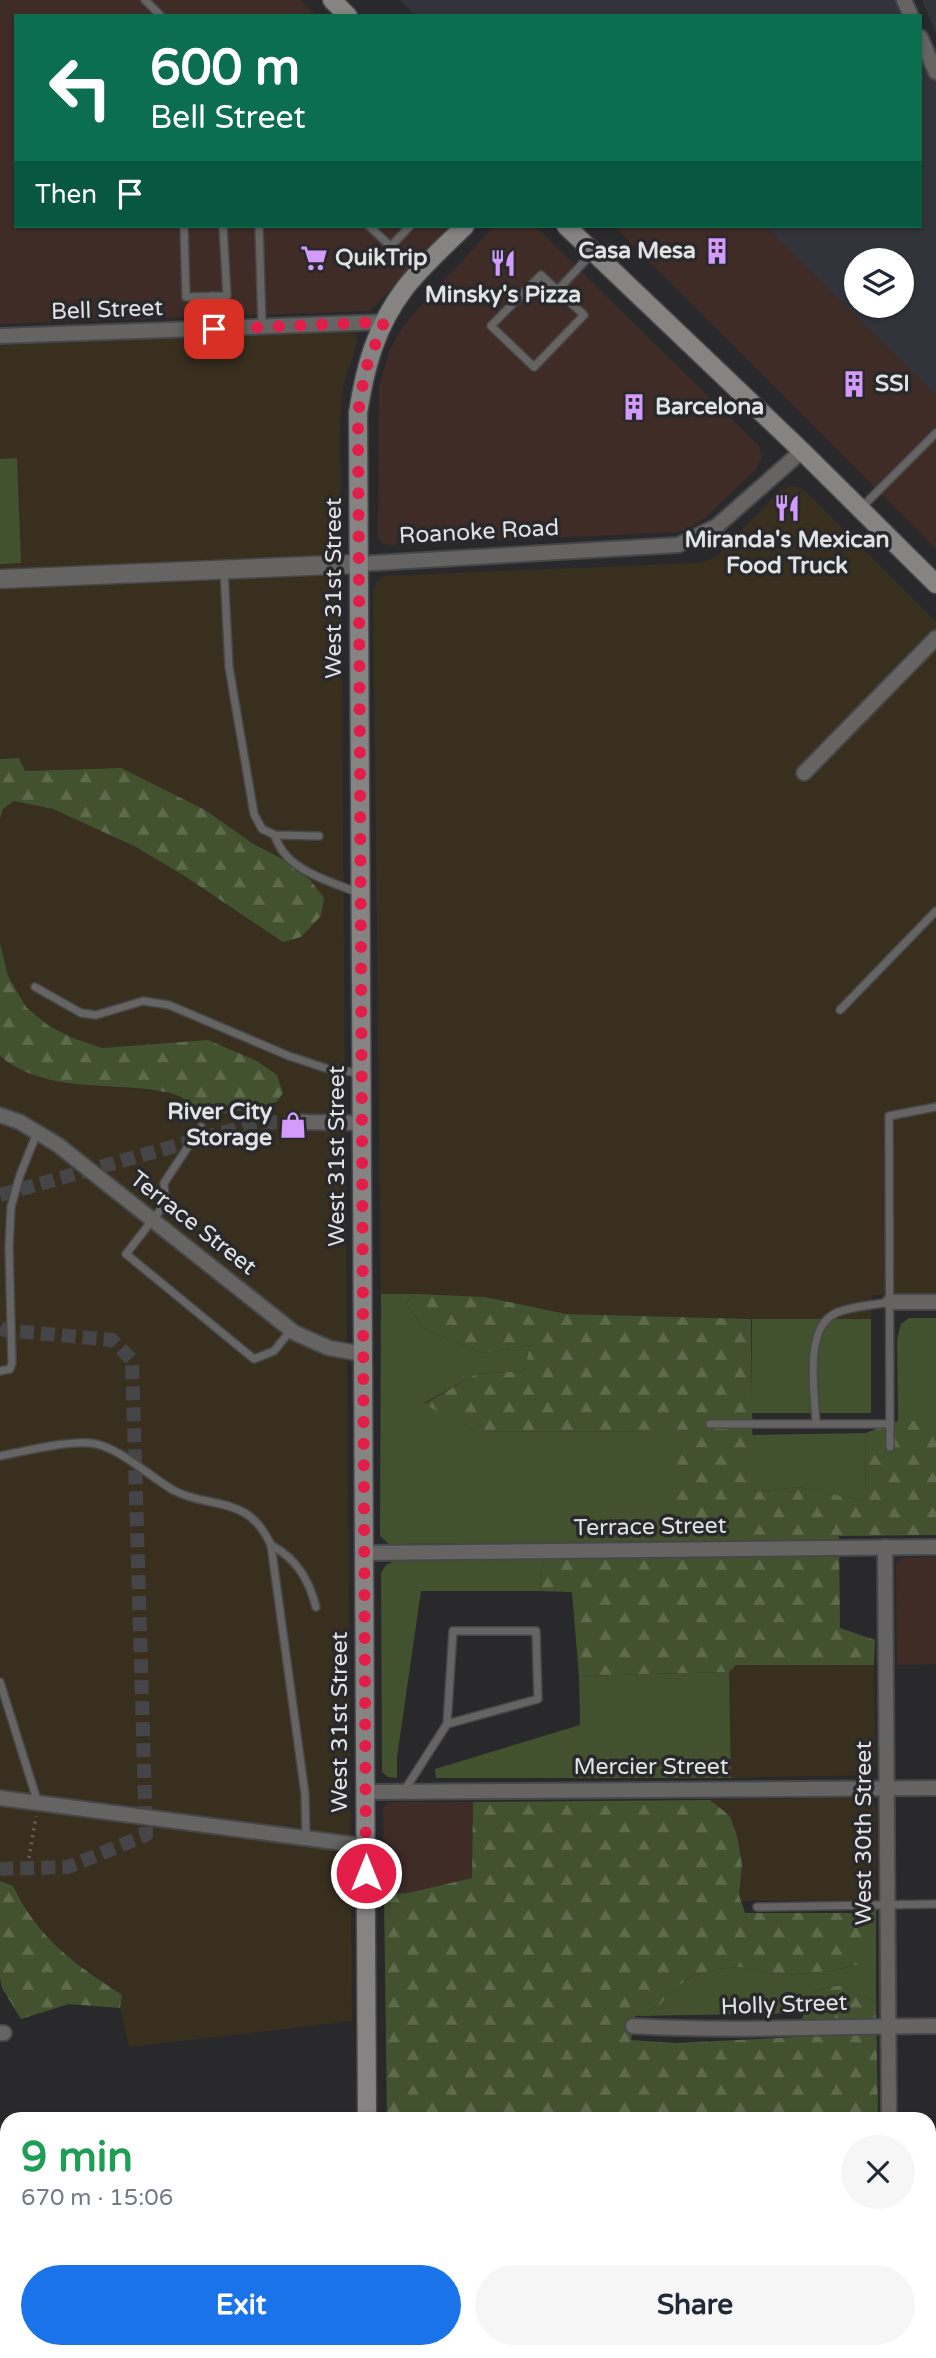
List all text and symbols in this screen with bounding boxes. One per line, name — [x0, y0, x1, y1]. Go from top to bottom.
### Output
text: 600 m — [150, 39, 300, 98]
icon: left — [35, 42, 126, 133]
text: Bell Street — [150, 99, 306, 137]
icon: arrive — [111, 175, 149, 213]
text: Then — [35, 179, 97, 210]
building icon: Casa Mesa — [702, 236, 732, 266]
place label: Casa Mesa — [578, 237, 696, 265]
supermarket icon: QuikTrip — [299, 243, 329, 273]
place label: QuikTrip — [335, 244, 427, 272]
restaurant icon: Minsky's Pizza — [488, 248, 518, 278]
map controls — [844, 248, 914, 318]
button: layers — [844, 248, 914, 318]
place label: Minsky's Pizza — [425, 281, 581, 309]
street label: Bell Street — [51, 294, 164, 326]
pin — [184, 299, 244, 359]
icon: arrive — [195, 310, 233, 348]
building icon: SSI — [839, 369, 869, 399]
place label: SSI — [875, 370, 910, 398]
building icon: Barcelona — [619, 392, 649, 422]
place label: Barcelona — [655, 393, 764, 421]
restaurant icon: Miranda's Mexican Food Truck — [772, 493, 802, 523]
street label: West 31st Street — [320, 497, 348, 679]
street label: Roanoke Road — [398, 514, 560, 550]
place label: Miranda's Mexican Food Truck — [684, 526, 890, 580]
street label: West 31st Street — [323, 1065, 351, 1247]
place label: River City Storage — [167, 1098, 273, 1152]
shop icon: River City Storage — [278, 1110, 308, 1140]
street label: Terrace Street — [124, 1165, 262, 1281]
street label: Terrace Street — [573, 1512, 727, 1542]
street label: West 31st Street — [326, 1631, 354, 1813]
street label: West 30th Street — [850, 1741, 878, 1925]
street label: Mercier Street — [574, 1753, 729, 1781]
position arrow — [329, 1836, 403, 1910]
street label: Holly Street — [720, 1989, 848, 2021]
text: 9 min — [21, 2132, 133, 2183]
button: close — [841, 2135, 915, 2209]
text: 670 m · 15:06 — [21, 2184, 173, 2212]
button: Exit — [21, 2265, 461, 2345]
button: Share — [475, 2265, 915, 2345]

